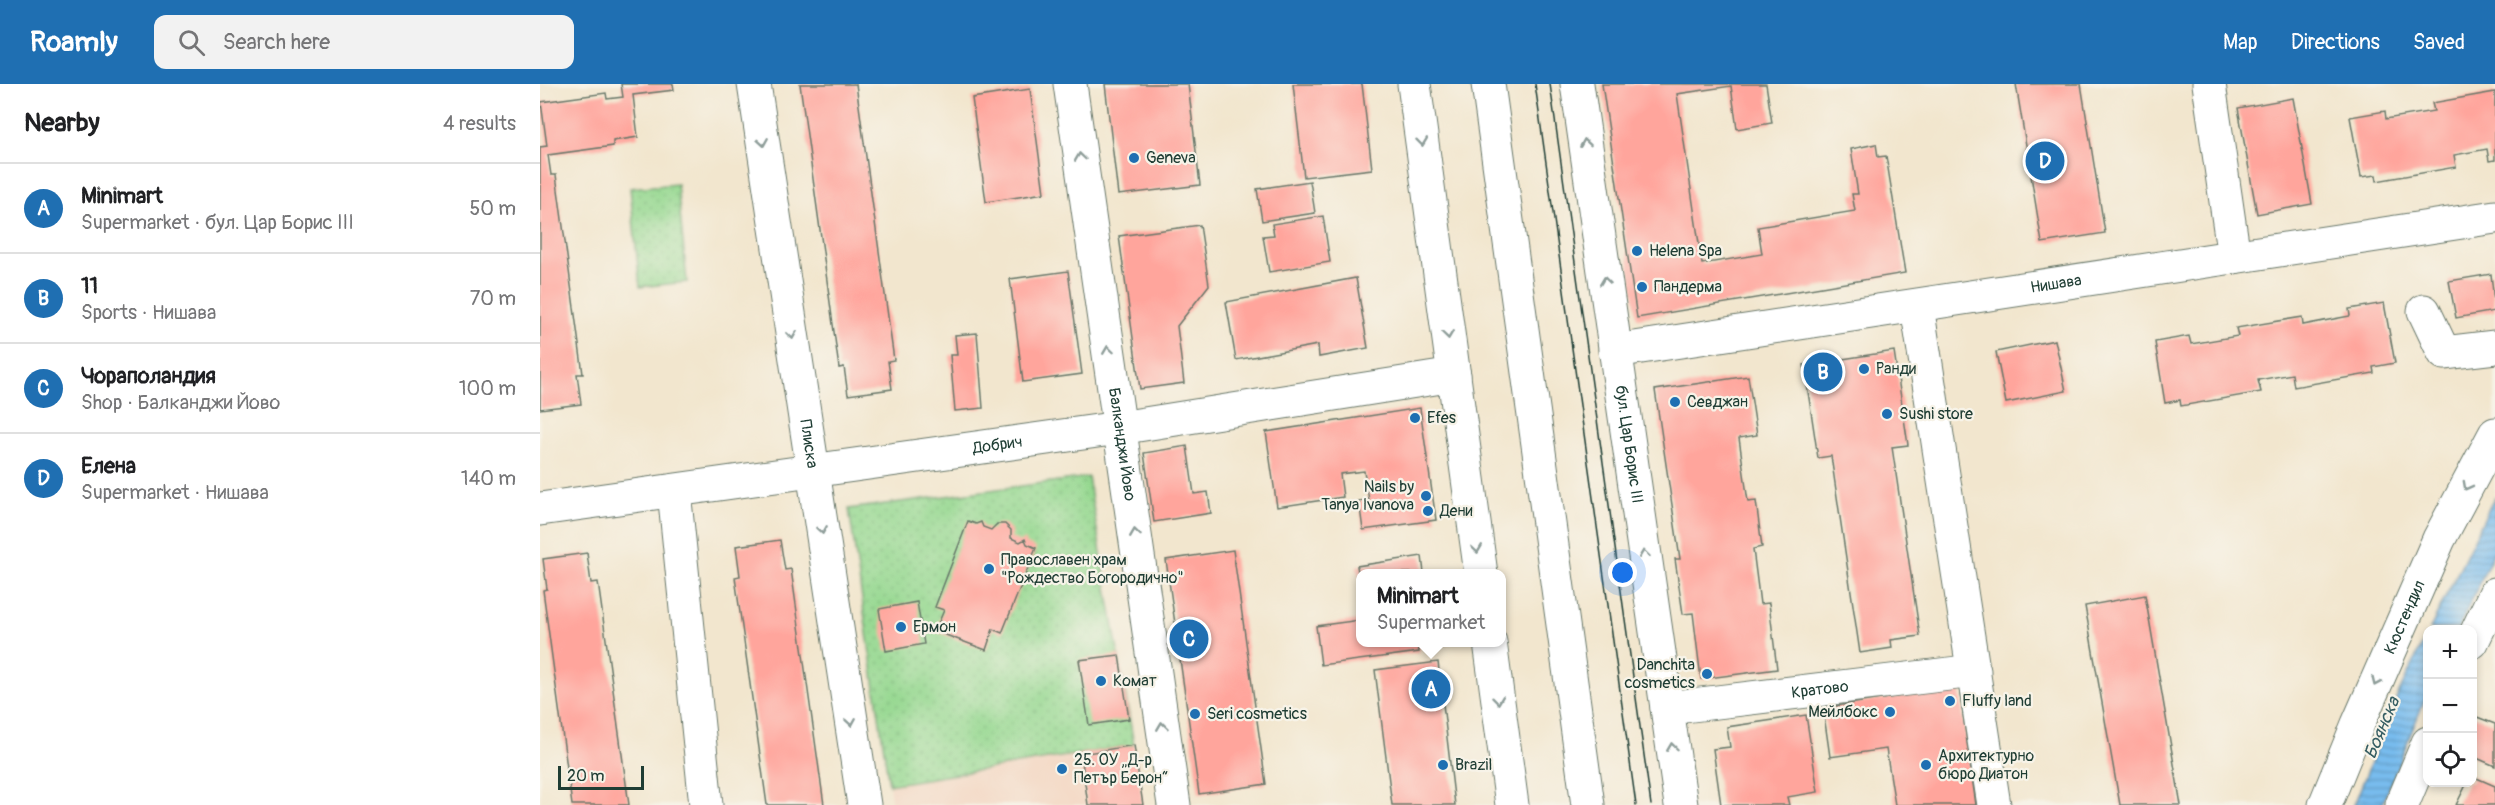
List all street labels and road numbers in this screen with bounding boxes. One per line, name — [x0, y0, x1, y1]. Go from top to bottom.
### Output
street label: Нишава — [2029, 270, 2083, 298]
street label: бул. Цар Борис III — [1611, 384, 1647, 505]
street label: Балканджи Йово — [1104, 386, 1140, 503]
street label: Плиска — [795, 418, 822, 470]
street label: Добрич — [970, 432, 1024, 459]
street label: Кюстендил — [2380, 577, 2430, 657]
street label: Кратово — [1790, 676, 1850, 703]

